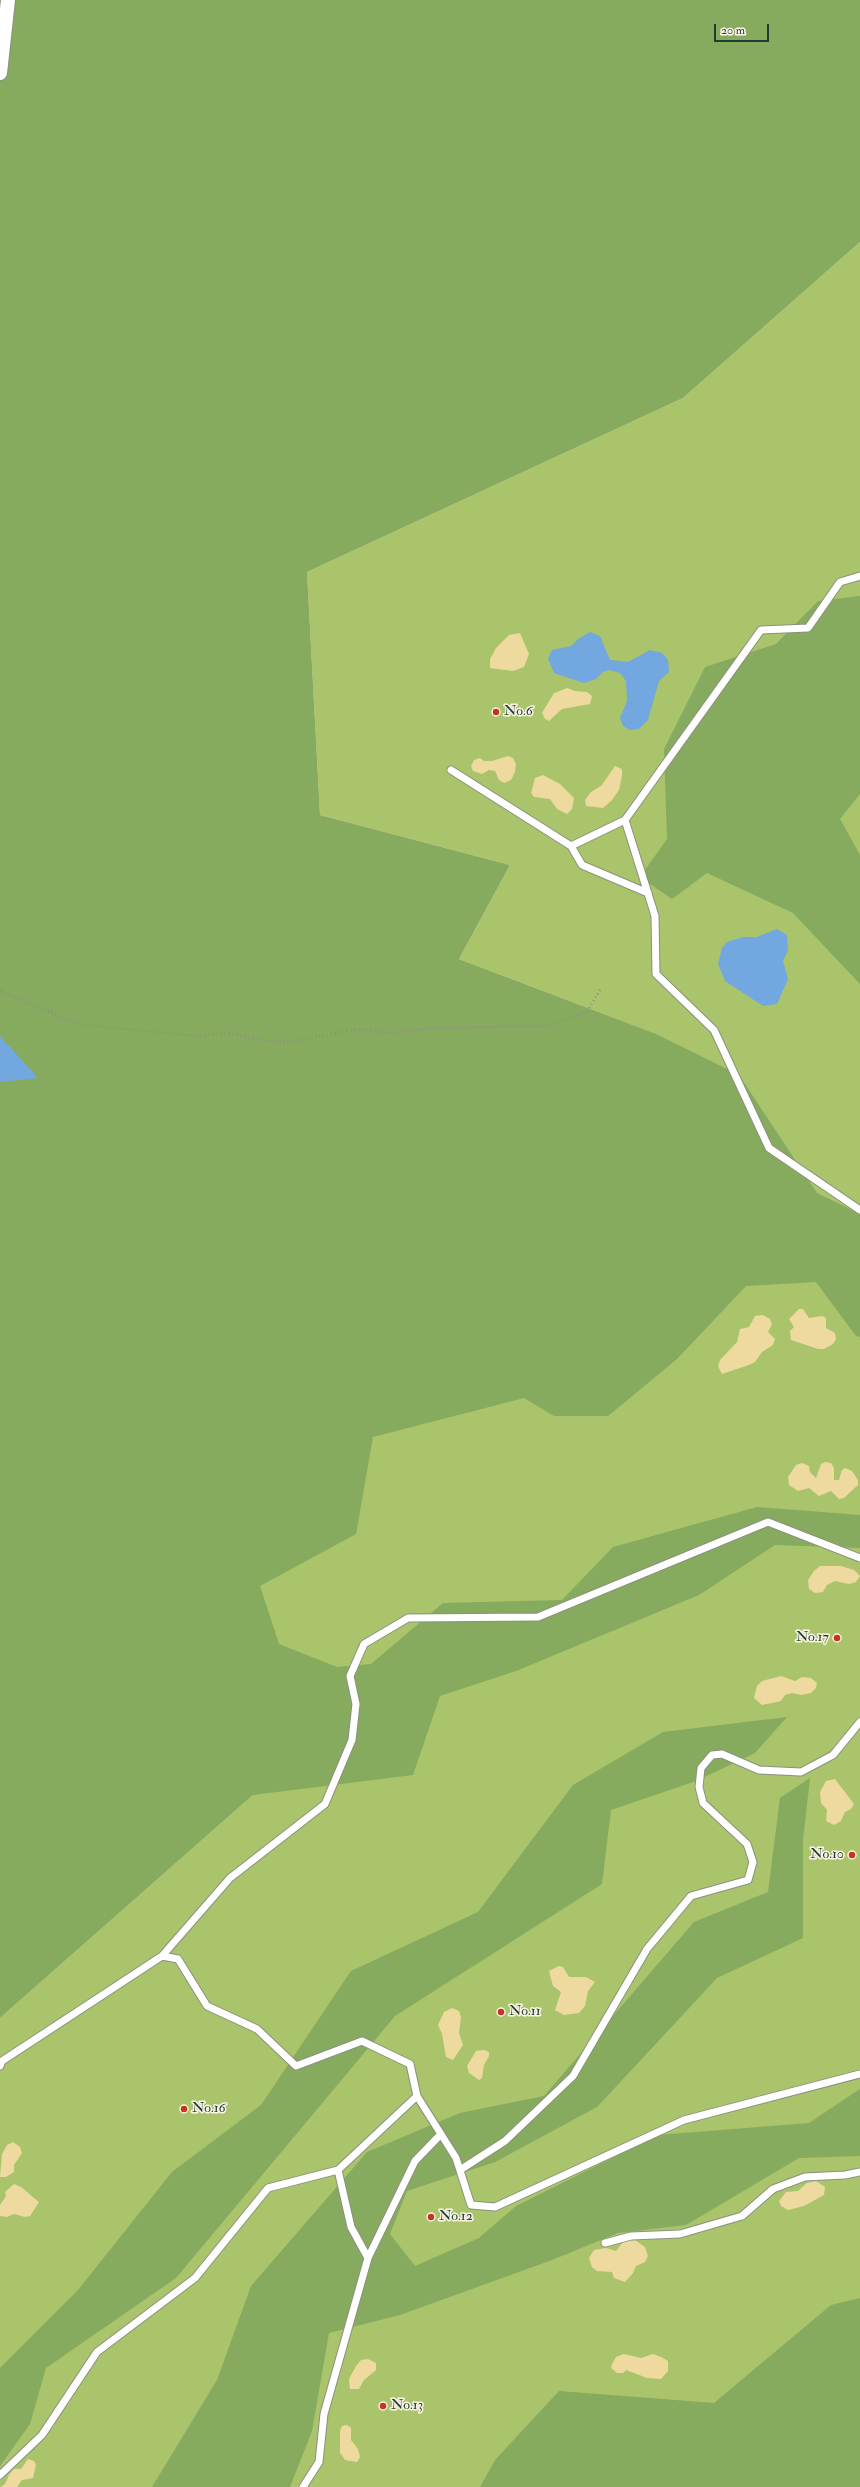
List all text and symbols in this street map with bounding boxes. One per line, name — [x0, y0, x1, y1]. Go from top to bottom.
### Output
scale bar — [716, 16, 771, 42]
text: 20 m — [721, 23, 745, 38]
place label: No.6 — [504, 704, 533, 720]
marker: No.6 — [491, 707, 501, 717]
place label: No.17 — [796, 1630, 829, 1646]
marker: No.17 — [832, 1633, 842, 1643]
place label: No.10 — [810, 1847, 844, 1863]
marker: No.10 — [847, 1850, 857, 1860]
place label: No.11 — [509, 2004, 541, 2020]
marker: No.11 — [496, 2007, 506, 2017]
place label: No.16 — [192, 2101, 226, 2117]
marker: No.16 — [179, 2104, 189, 2114]
place label: No.12 — [439, 2209, 473, 2225]
marker: No.12 — [426, 2212, 436, 2222]
place label: No.13 — [391, 2398, 423, 2414]
marker: No.13 — [378, 2401, 388, 2411]

